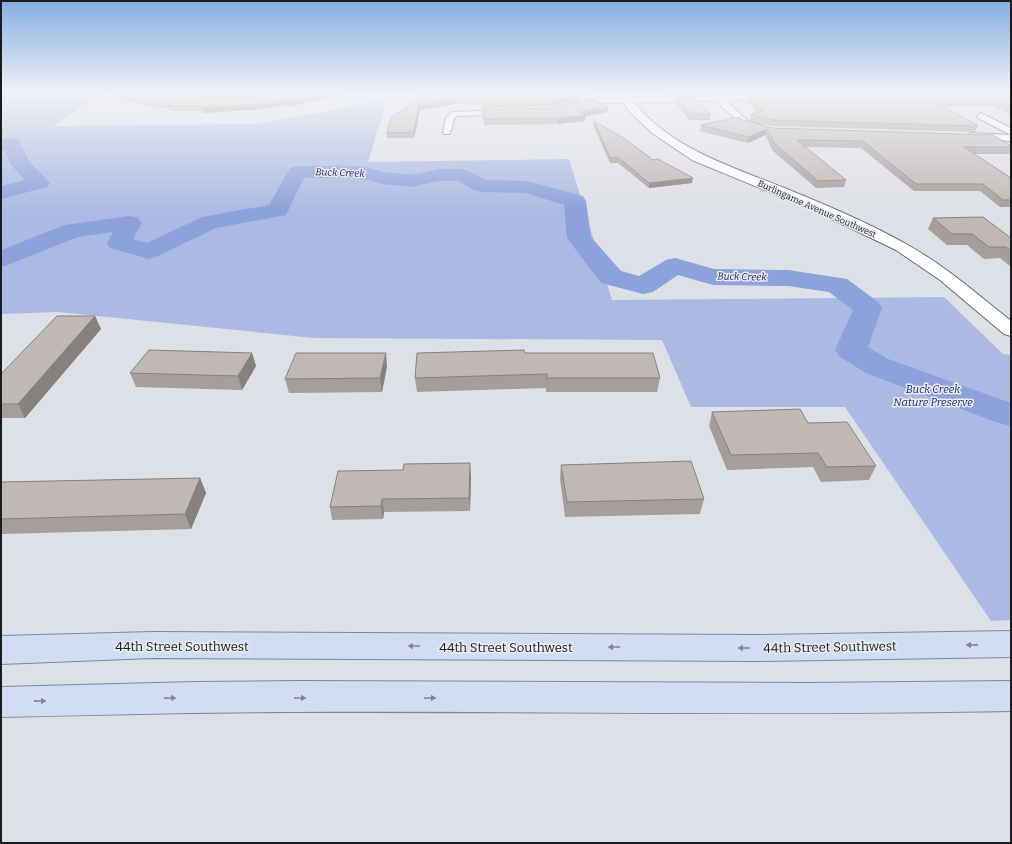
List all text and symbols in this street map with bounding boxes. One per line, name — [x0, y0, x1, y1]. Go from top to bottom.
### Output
water label: Buck Creek — [315, 166, 365, 180]
street label: Burlingame Avenue Southwest — [756, 178, 878, 240]
water label: Buck Creek — [717, 271, 767, 283]
park label: Buck Creek Nature Preserve — [893, 383, 973, 409]
street label: 44th Street Southwest — [763, 638, 897, 656]
street label: 44th Street Southwest — [115, 639, 249, 654]
street label: 44th Street Southwest — [439, 640, 573, 655]
one-way arrow — [965, 642, 978, 648]
one-way arrow — [407, 643, 420, 649]
one-way arrow — [607, 644, 620, 650]
one-way arrow — [737, 645, 750, 651]
one-way arrow — [164, 695, 177, 701]
one-way arrow — [294, 695, 307, 701]
one-way arrow — [424, 695, 437, 701]
one-way arrow — [34, 698, 47, 704]

